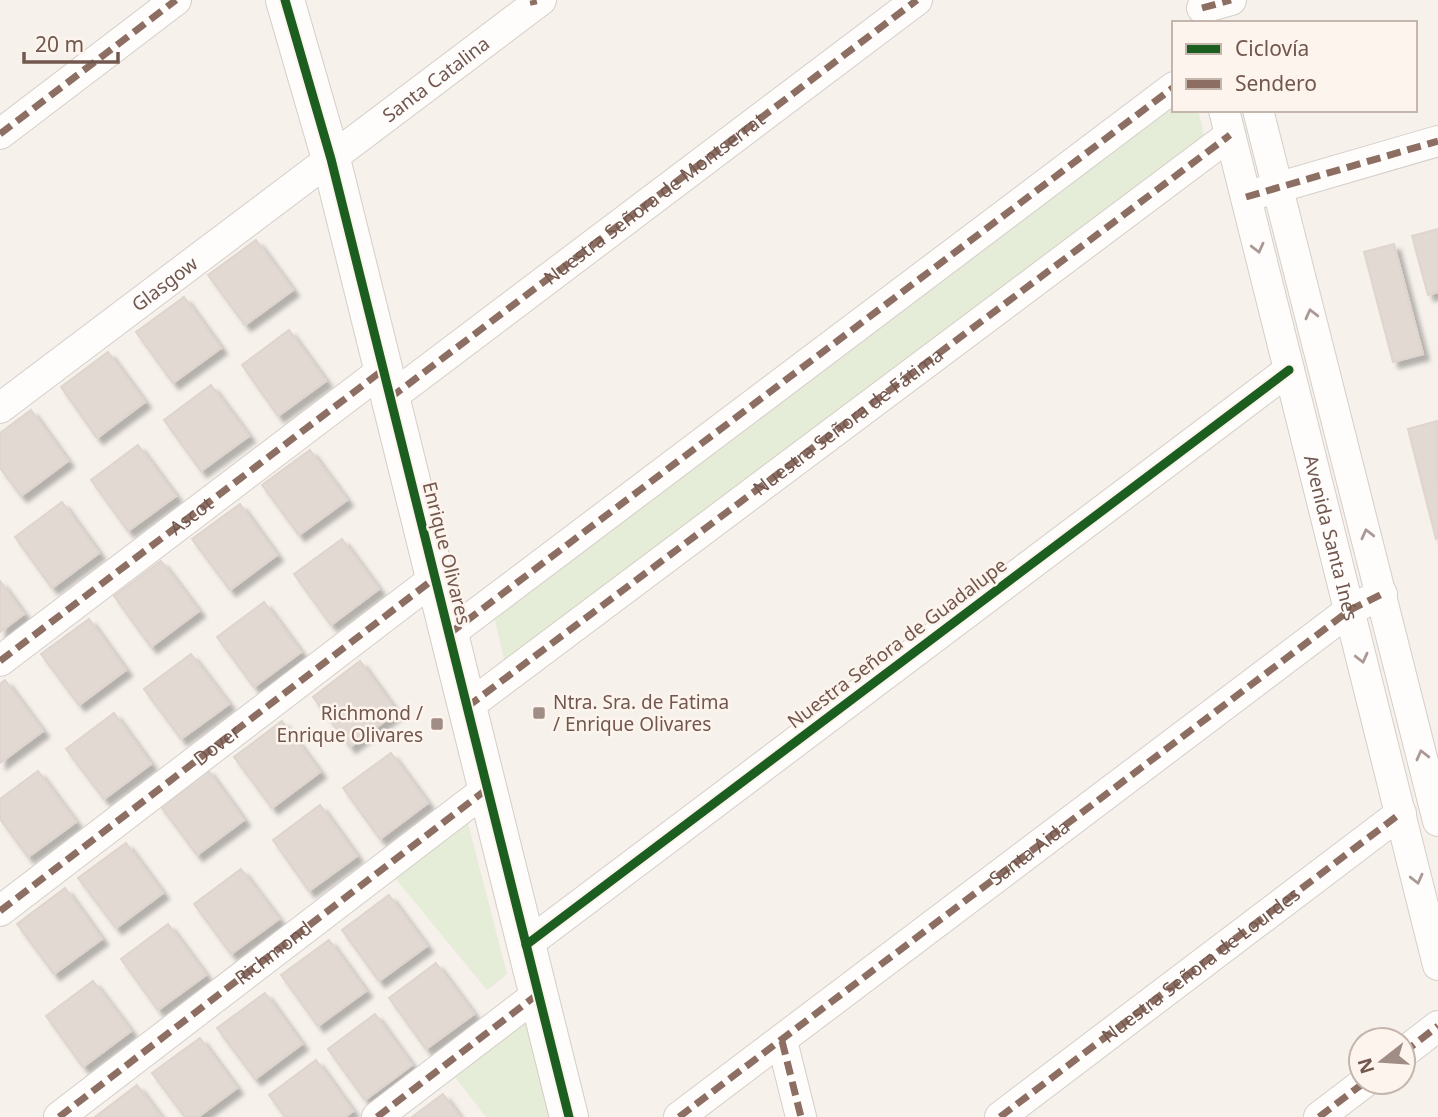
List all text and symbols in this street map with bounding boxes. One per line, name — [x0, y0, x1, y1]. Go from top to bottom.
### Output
scale bar — [24, 21, 119, 65]
legend — [1172, 21, 1417, 112]
text: 20 m — [35, 30, 84, 58]
street label: Santa Catalina — [377, 30, 495, 128]
text: Ciclovía — [1235, 34, 1309, 62]
text: Sendero — [1235, 69, 1317, 97]
street label: Nuestra Señora de Montserrat — [538, 106, 770, 291]
one-way arrow — [1250, 242, 1264, 254]
street label: Glasgow — [126, 251, 203, 317]
one-way arrow — [1305, 308, 1319, 320]
street label: Nuestra Señora de Fátima — [747, 342, 948, 501]
street label: Avenida Santa Inés — [1298, 452, 1364, 623]
street label: Enrique Olivares — [417, 479, 477, 627]
street label: Ascot — [164, 491, 218, 541]
one-way arrow — [1361, 528, 1375, 540]
street label: Nuestra Señora de Guadalupe — [782, 552, 1012, 734]
one-way arrow — [1354, 652, 1368, 664]
place label: Ntra. Sra. de Fatima / Enrique Olivares — [553, 689, 729, 737]
place label: Richmond / Enrique Olivares — [277, 700, 423, 748]
marker: Ntra. Sra. de Fatima / Enrique Olivares — [531, 705, 547, 721]
marker: Richmond / Enrique Olivares — [429, 716, 445, 732]
street label: Dover — [188, 718, 246, 772]
one-way arrow — [1416, 749, 1430, 761]
street label: Santa Aida — [984, 813, 1075, 891]
one-way arrow — [1409, 873, 1423, 885]
street label: Nuestra Señora de Lourdes — [1096, 881, 1306, 1049]
street label: Richmond — [230, 915, 317, 991]
north arrow — [1347, 1026, 1417, 1096]
text: N — [1351, 1055, 1380, 1077]

